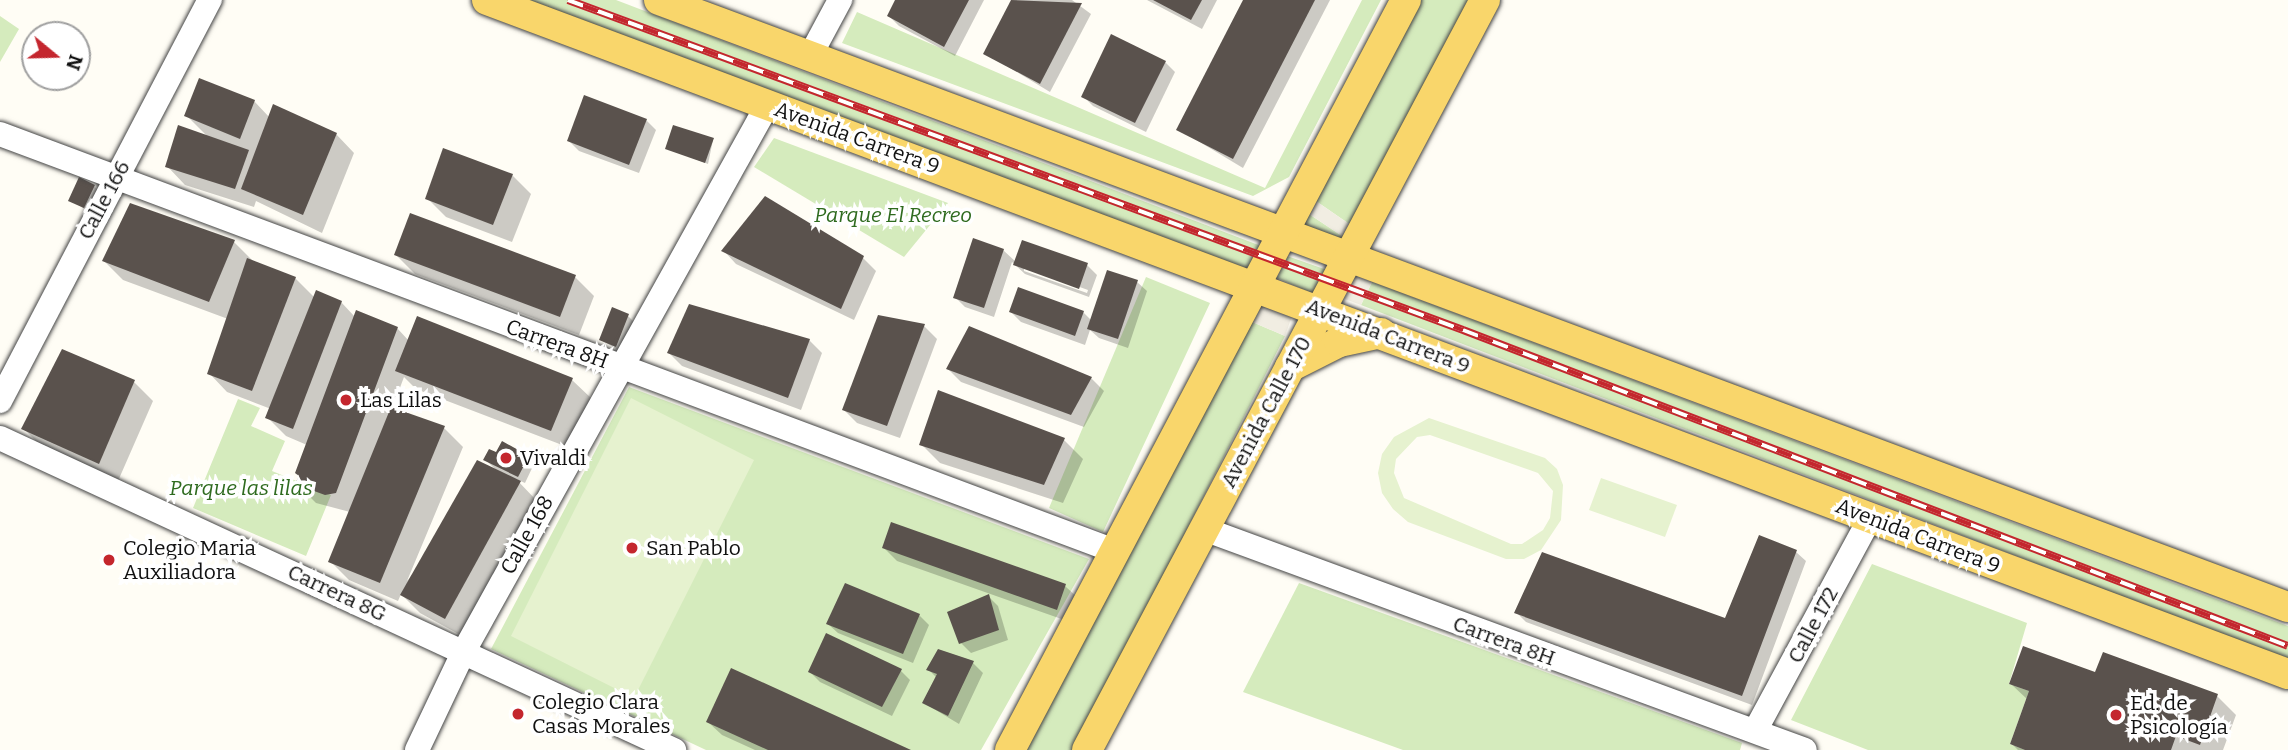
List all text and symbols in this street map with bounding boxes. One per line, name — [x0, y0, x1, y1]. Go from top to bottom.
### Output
north arrow — [21, 21, 91, 91]
text: N — [61, 52, 88, 73]
street label: Avenida Carrera 9 — [771, 96, 943, 180]
street label: Calle 166 — [73, 156, 135, 244]
park label: Parque El Recreo — [814, 202, 972, 228]
street label: Avenida Carrera 9 — [1302, 293, 1474, 379]
street label: Carrera 8H — [502, 314, 612, 374]
street label: Avenida Calle 170 — [1215, 332, 1317, 492]
place label: Las Lilas — [360, 387, 442, 413]
marker: Las Lilas — [338, 392, 354, 408]
place label: Vivaldi — [520, 445, 586, 471]
marker: Vivaldi — [498, 450, 514, 466]
park label: Parque las lilas — [169, 475, 313, 501]
street label: Calle 168 — [495, 491, 559, 579]
street label: Avenida Carrera 9 — [1832, 493, 2004, 579]
place label: Colegio Maria Auxiliadora — [123, 535, 256, 585]
place label: San Pablo — [646, 535, 741, 561]
marker: San Pablo — [624, 540, 640, 556]
marker: Colegio Maria Auxiliadora — [101, 552, 117, 568]
street label: Carrera 8G — [284, 559, 390, 627]
street label: Calle 172 — [1783, 583, 1843, 667]
street label: Carrera 8H — [1449, 611, 1559, 671]
place label: Colegio Clara Casas Morales — [532, 689, 670, 739]
place label: Ed. de Psicología — [2130, 690, 2228, 740]
marker: Colegio Clara Casas Morales — [510, 706, 526, 722]
marker: Ed. de Psicología — [2108, 707, 2124, 723]

